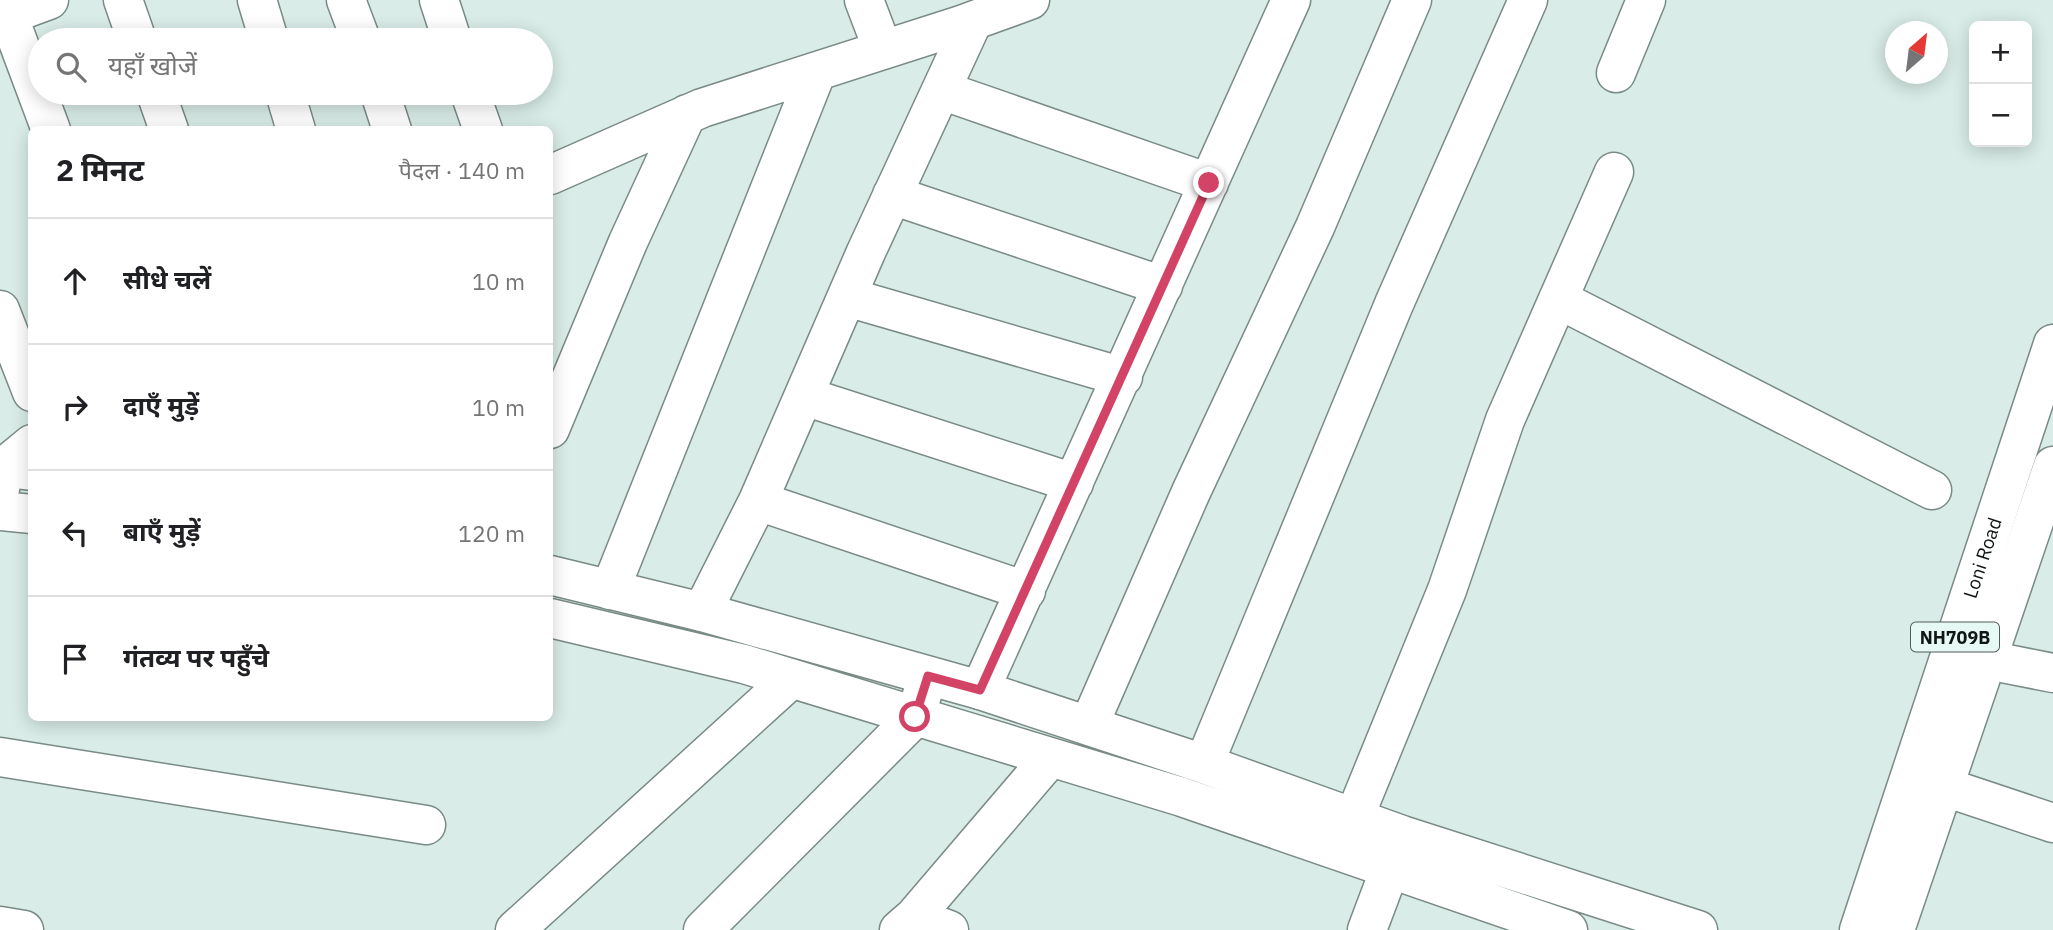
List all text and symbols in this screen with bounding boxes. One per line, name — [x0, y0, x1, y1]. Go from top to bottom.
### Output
north arrow — [1885, 21, 1948, 84]
map controls — [1969, 21, 2032, 147]
button: + — [1969, 21, 2032, 84]
search box — [28, 28, 553, 105]
icon: search — [52, 48, 90, 86]
text: यहाँ खोजें — [108, 48, 197, 82]
button: − — [1969, 84, 2032, 147]
text: 2 मिनट — [56, 150, 144, 189]
text: पैदल · 140 m — [399, 155, 525, 185]
route end — [1193, 167, 1224, 198]
icon: ahead — [56, 262, 94, 300]
text: सीधे चलें — [123, 262, 211, 296]
text: 10 m — [472, 266, 525, 296]
icon: right — [56, 388, 94, 426]
text: दाएँ मुड़ें — [123, 388, 199, 422]
text: 10 m — [472, 392, 525, 422]
icon: left — [56, 514, 94, 552]
text: बाएँ मुड़ें — [123, 514, 200, 548]
street label: Loni Road — [1958, 514, 2007, 601]
text: 120 m — [458, 518, 525, 548]
road number: NH709B — [1911, 622, 1999, 652]
icon: arrive — [56, 640, 94, 678]
text: गंतव्य पर पहुँचे — [123, 640, 269, 674]
route start — [899, 701, 930, 732]

